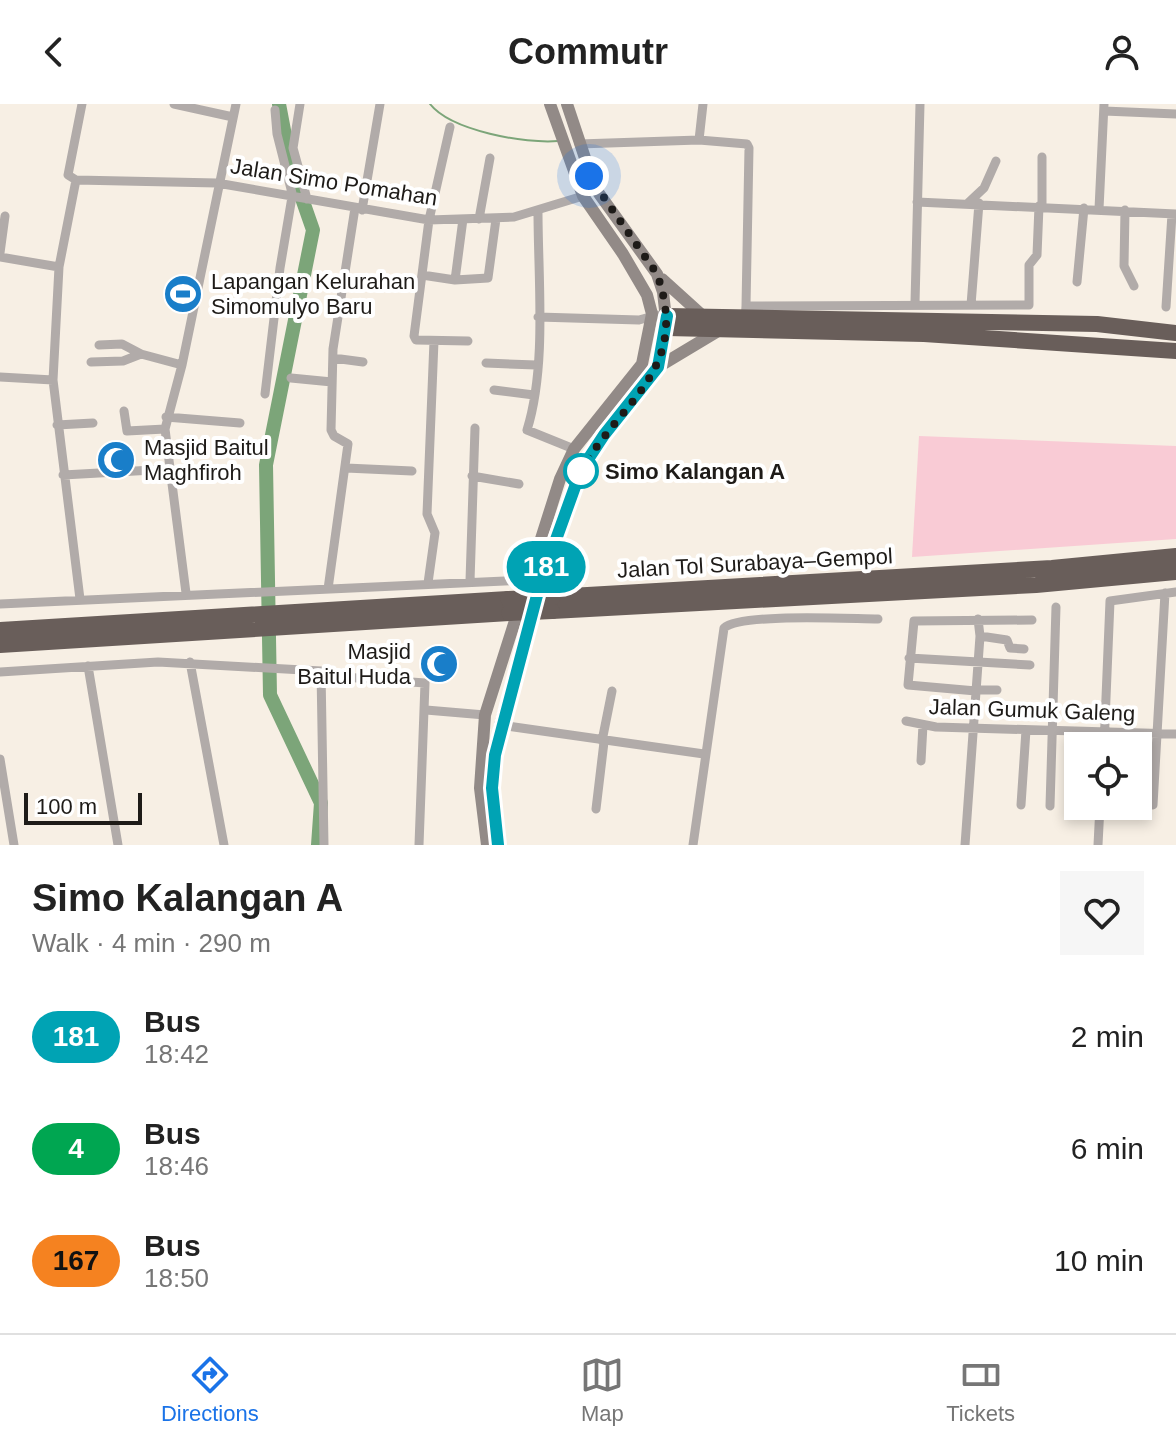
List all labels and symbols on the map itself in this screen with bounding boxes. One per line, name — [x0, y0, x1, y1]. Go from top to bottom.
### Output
street label: Jalan Simo Pomahan — [229, 153, 439, 211]
your location — [569, 156, 609, 196]
place label: Lapangan Kelurahan Simomulyo Baru — [211, 269, 415, 319]
sports icon: Lapangan Kelurahan Simomulyo Baru — [162, 273, 204, 315]
place label: Masjid Baitul Maghfiroh — [144, 435, 269, 485]
mosque icon: Masjid Baitul Maghfiroh — [95, 439, 137, 481]
marker: Simo Kalangan A — [564, 454, 598, 488]
place label: Simo Kalangan A — [605, 459, 785, 484]
line badge: 181 — [500, 541, 592, 593]
street label: Jalan Tol Surabaya–Gempol — [617, 543, 893, 583]
place label: Masjid Baitul Huda — [297, 639, 412, 689]
mosque icon: Masjid Baitul Huda — [418, 643, 460, 685]
street label: Jalan Gumuk Galeng — [928, 694, 1136, 726]
scale bar — [24, 789, 142, 825]

